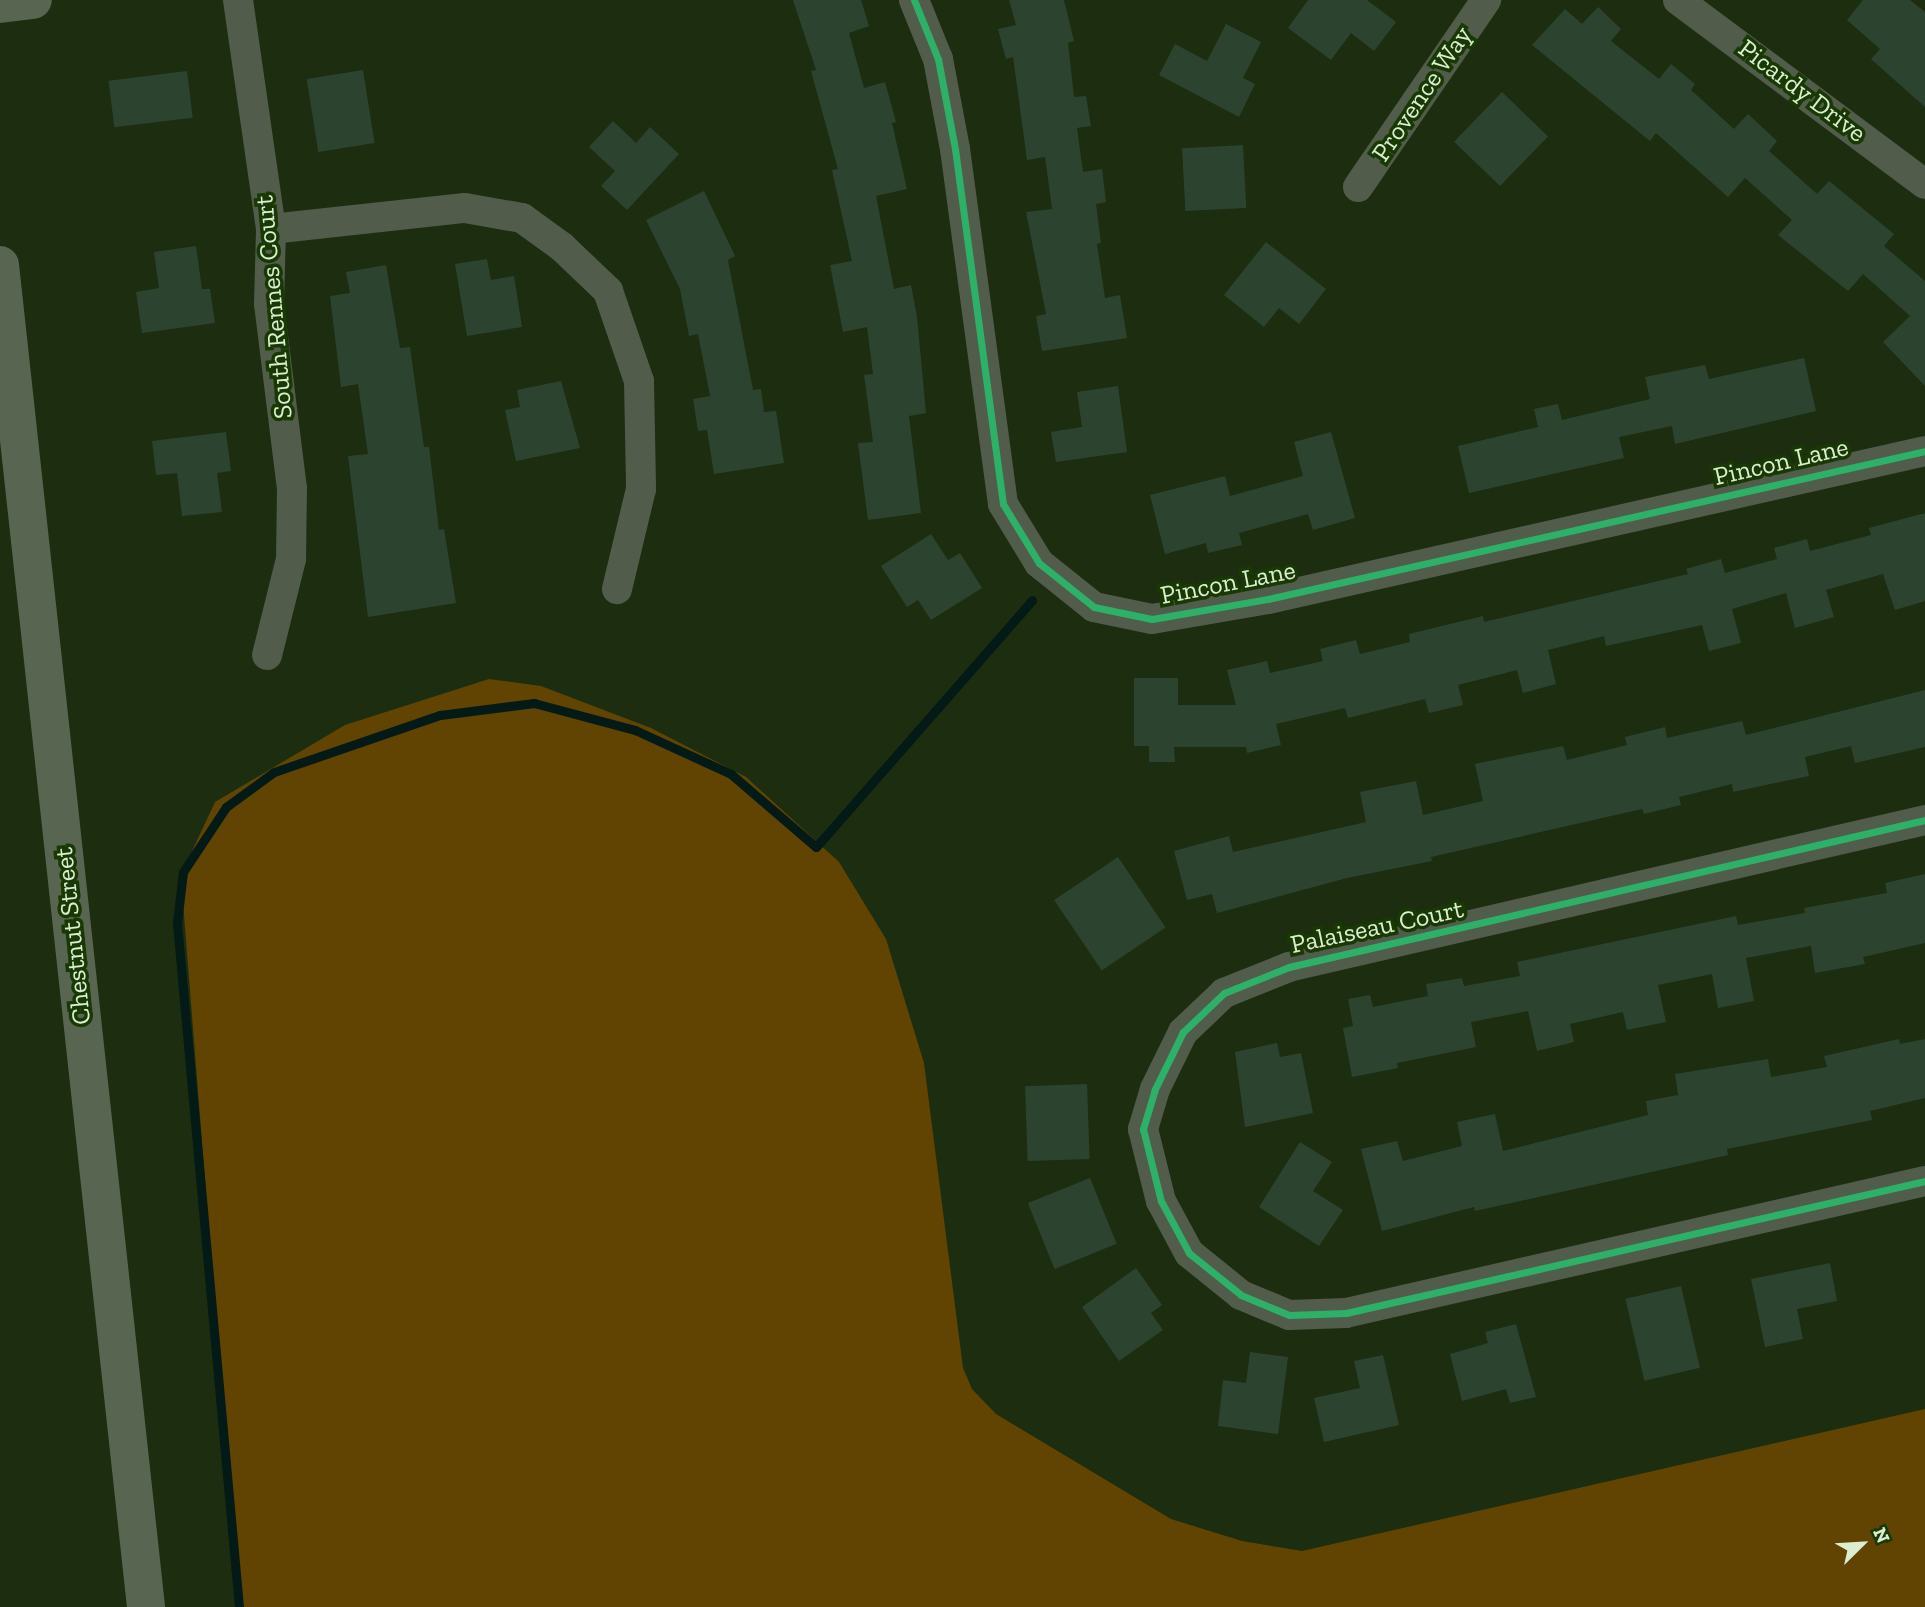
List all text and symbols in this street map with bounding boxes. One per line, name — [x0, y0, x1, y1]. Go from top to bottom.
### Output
street label: Provence Way — [1365, 20, 1479, 168]
street label: Picardy Drive — [1732, 33, 1872, 149]
street label: South Rennes Court — [249, 194, 299, 420]
street label: Pincon Lane — [1711, 431, 1851, 493]
street label: Pincon Lane — [1158, 555, 1298, 611]
street label: Chestnut Street — [48, 846, 98, 1026]
street label: Palaiseau Court — [1288, 893, 1466, 961]
north arrow — [1827, 1509, 1897, 1579]
text: N — [1868, 1524, 1895, 1547]

